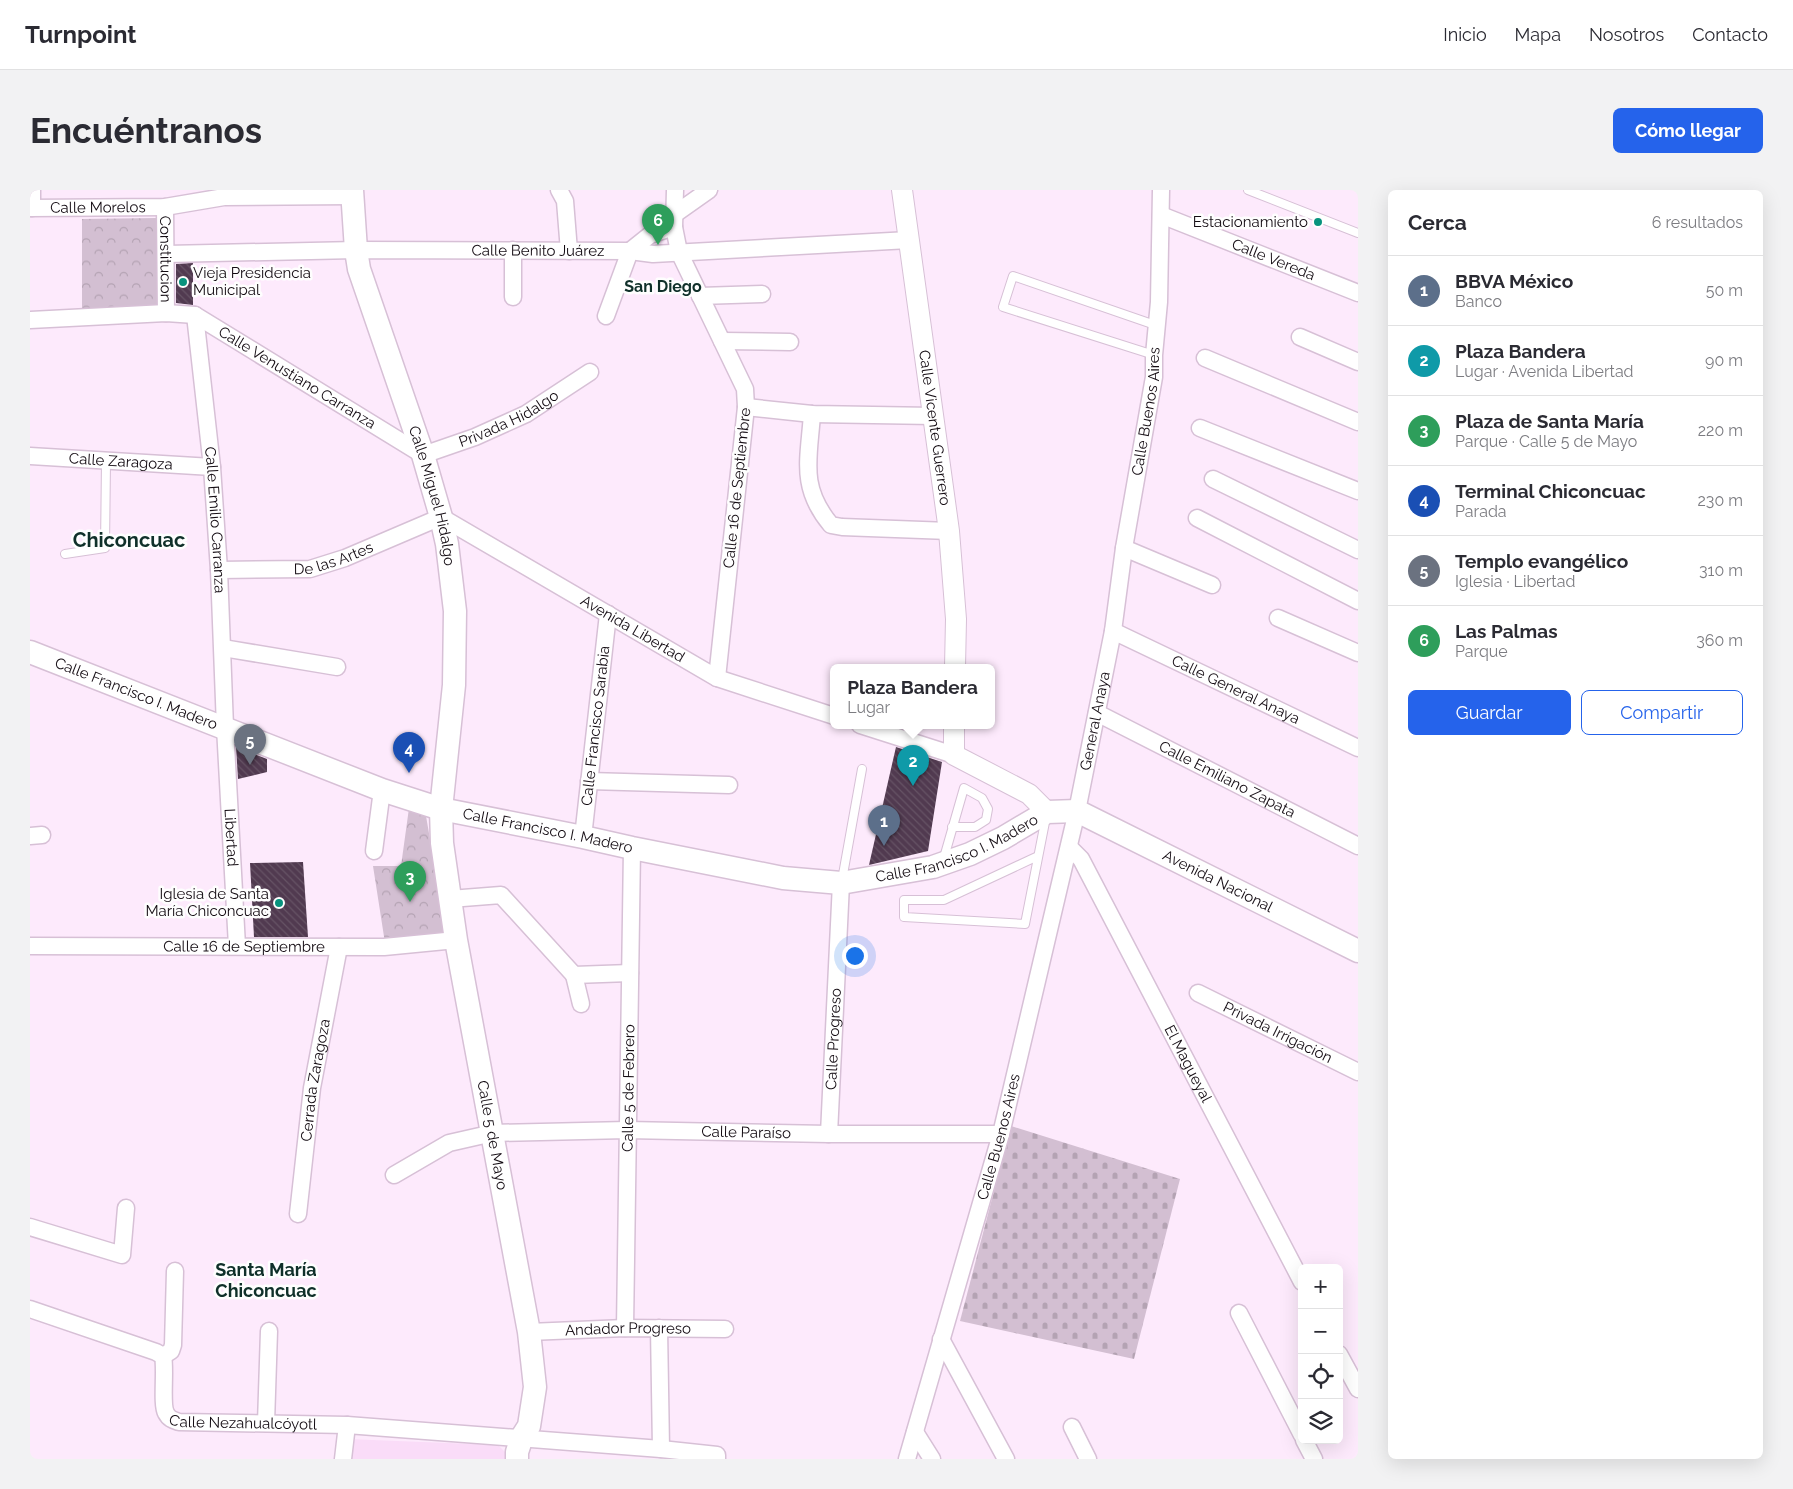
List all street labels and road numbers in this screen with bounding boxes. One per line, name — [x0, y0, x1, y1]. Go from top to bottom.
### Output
street label: Calle Morelos — [50, 198, 146, 217]
street label: Constitucion — [156, 216, 175, 302]
street label: Calle Vereda — [1229, 235, 1318, 284]
street label: Calle Benito Juárez — [472, 241, 604, 260]
street label: Calle Venustiano Carranza — [215, 323, 379, 433]
street label: Calle Buenos Aires — [1128, 346, 1164, 477]
street label: Calle Vicente Guerrero — [915, 349, 954, 507]
street label: Privada Hidalgo — [456, 386, 562, 451]
street label: Calle 16 de Septiembre — [720, 407, 754, 569]
street label: Calle Miguel Hidalgo — [405, 423, 459, 567]
street label: Calle Emilio Carranza — [201, 446, 229, 594]
street label: Calle Zaragoza — [68, 449, 173, 474]
street label: De las Artes — [294, 538, 376, 578]
street label: Avenida Libertad — [577, 591, 688, 666]
street label: Calle Francisco Sarabia — [578, 645, 613, 807]
street label: Calle General Anaya — [1169, 651, 1303, 728]
street label: Calle Francisco I. Madero — [52, 654, 220, 734]
street label: General Anaya — [1076, 670, 1114, 772]
street label: Calle Emiliano Zapata — [1156, 737, 1298, 822]
street label: Calle Francisco I. Madero — [461, 804, 635, 857]
street label: Libertad — [220, 808, 242, 867]
street label: Calle Francisco I. Madero — [874, 810, 1041, 886]
street label: Avenida Nacional — [1160, 846, 1277, 917]
street label: Calle 16 de Septiembre — [163, 937, 325, 956]
street label: Calle Progreso — [822, 988, 845, 1090]
street label: Privada Irrigación — [1220, 998, 1335, 1067]
street label: Cerrada Zaragoza — [297, 1017, 334, 1142]
street label: El Magueyal — [1160, 1022, 1216, 1106]
street label: Calle 5 de Febrero — [619, 1024, 638, 1152]
street label: Calle Buenos Aires — [973, 1072, 1024, 1202]
street label: Calle 5 de Mayo — [473, 1079, 511, 1192]
street label: Calle Paraíso — [701, 1122, 791, 1142]
street label: Andador Progreso — [565, 1319, 691, 1339]
street label: Calle Nezahualcóyotl — [166, 1410, 318, 1433]

